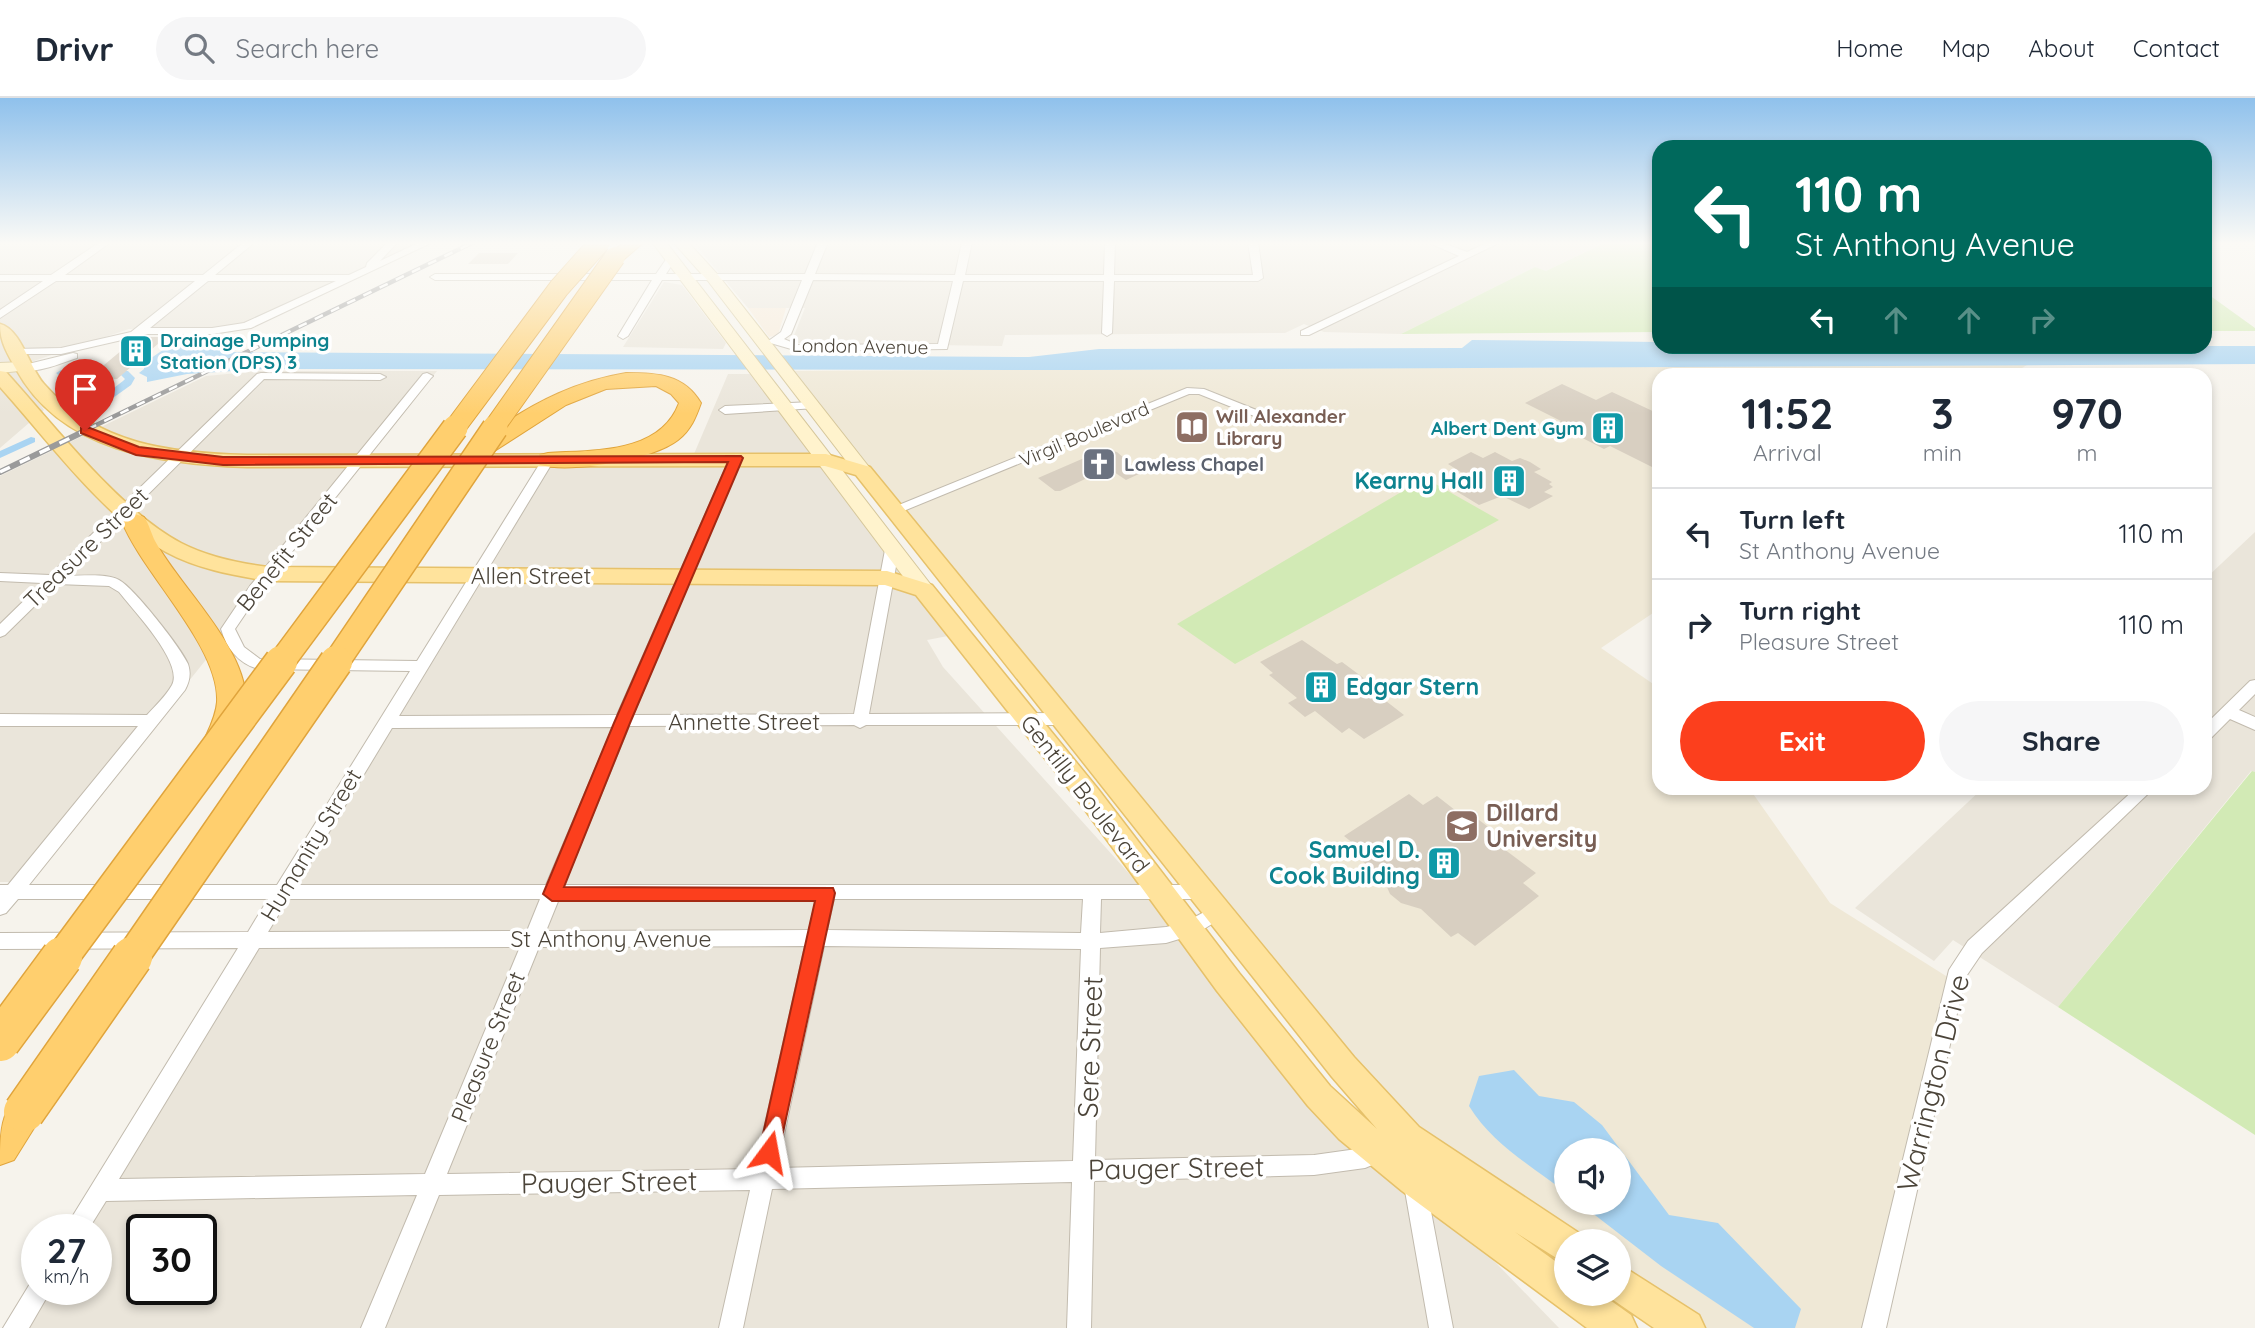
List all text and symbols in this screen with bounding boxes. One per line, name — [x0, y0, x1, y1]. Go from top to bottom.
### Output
search box — [156, 17, 646, 80]
text: Drivr — [35, 28, 114, 69]
icon: search — [180, 29, 218, 67]
text: Search here — [236, 32, 379, 65]
text: Home — [1836, 33, 1903, 63]
text: Map — [1941, 33, 1990, 63]
text: About — [2028, 33, 2095, 63]
text: Contact — [2133, 33, 2220, 63]
text: 110 m — [1795, 163, 1922, 224]
icon: left — [1680, 168, 1771, 259]
text: St Anthony Avenue — [1795, 224, 2075, 264]
icon: left — [1804, 301, 1842, 339]
icon: ahead — [1877, 301, 1915, 339]
icon: ahead — [1950, 301, 1988, 339]
icon: right — [2023, 301, 2061, 339]
place label: Drainage Pumping Station (DPS) 3 — [160, 328, 329, 374]
building icon: Drainage Pumping Station (DPS) 3 — [117, 332, 155, 370]
street label: London Avenue — [791, 333, 929, 359]
pin — [55, 359, 115, 431]
icon: arrive — [66, 370, 104, 408]
text: 11:52 — [1741, 387, 1834, 440]
text: 3 — [1931, 387, 1954, 440]
text: 970 — [2051, 387, 2123, 440]
street label: Virgil Boulevard — [1016, 396, 1152, 472]
place label: Will Alexander Library — [1216, 404, 1346, 450]
library icon: Will Alexander Library — [1173, 408, 1211, 446]
building icon: Albert Dent Gym — [1589, 409, 1627, 447]
place label: Albert Dent Gym — [1431, 416, 1584, 440]
text: Arrival — [1753, 438, 1822, 467]
text: min — [1923, 438, 1962, 467]
text: m — [2076, 438, 2097, 467]
church icon: Lawless Chapel — [1080, 445, 1118, 483]
place label: Lawless Chapel — [1124, 452, 1264, 476]
building icon: Kearny Hall — [1490, 462, 1528, 500]
place label: Kearny Hall — [1354, 466, 1484, 495]
street label: Treasure Street — [17, 481, 154, 614]
street label: Benefit Street — [230, 486, 343, 617]
text: Turn left — [1739, 503, 1846, 536]
icon: left — [1680, 515, 1718, 553]
text: 110 m — [2118, 517, 2184, 550]
text: St Anthony Avenue — [1739, 536, 1940, 565]
street label: Allen Street — [471, 561, 592, 590]
text: Turn right — [1739, 594, 1861, 627]
icon: right — [1680, 606, 1718, 644]
text: 110 m — [2118, 608, 2184, 641]
text: Pleasure Street — [1739, 627, 1899, 656]
building icon: Edgar Stern — [1302, 668, 1340, 706]
place label: Edgar Stern — [1346, 672, 1479, 701]
button: Exit — [1680, 701, 1925, 781]
button: Share — [1939, 701, 2184, 781]
street label: Annette Street — [668, 707, 820, 736]
street label: Gentilly Boulevard — [1015, 709, 1156, 879]
street label: Humanity Street — [254, 763, 368, 926]
place label: Dillard University — [1486, 798, 1597, 853]
school or university icon: Dillard University — [1443, 807, 1481, 845]
place label: Samuel D. Cook Building — [1269, 835, 1420, 890]
building icon: Samuel D. Cook Building — [1425, 844, 1463, 882]
street label: St Anthony Avenue — [510, 924, 712, 953]
street label: Pleasure Street — [444, 967, 531, 1126]
street label: Warrington Drive — [1889, 971, 1976, 1195]
street label: Sere Street — [1070, 976, 1109, 1118]
position arrow — [732, 1115, 806, 1189]
map controls — [1554, 1138, 1631, 1306]
button: sound — [1554, 1138, 1631, 1215]
street label: Pauger Street — [1087, 1148, 1265, 1187]
street label: Pauger Street — [520, 1162, 698, 1201]
speed limit sign: 30 — [126, 1214, 217, 1305]
text: 27 — [47, 1228, 86, 1272]
button: layers — [1554, 1229, 1631, 1306]
text: km/h — [44, 1265, 89, 1288]

